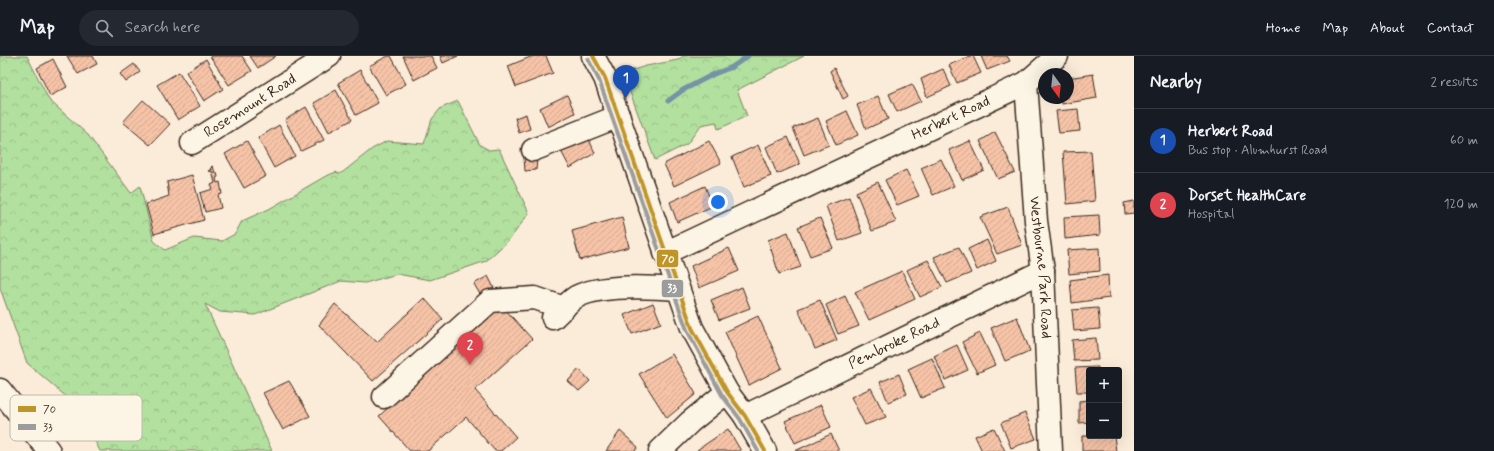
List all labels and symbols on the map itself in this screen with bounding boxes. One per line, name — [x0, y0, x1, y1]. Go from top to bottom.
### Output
pin: 1 — [613, 65, 639, 98]
north arrow — [1038, 68, 1074, 104]
street label: Rosemount Road — [200, 69, 300, 143]
street label: Herbert Road — [908, 91, 994, 145]
your location — [708, 192, 728, 212]
street label: Westbourne Park Road — [1024, 196, 1056, 339]
line badge: 70 — [656, 249, 679, 268]
text: 70 — [662, 253, 674, 267]
line badge: 33 — [661, 279, 684, 298]
text: 33 — [667, 282, 677, 296]
street label: Pembroke Road — [845, 313, 943, 374]
pin: 2 — [457, 332, 483, 365]
legend — [10, 395, 142, 441]
text: 70 — [43, 403, 56, 417]
text: 33 — [43, 421, 53, 435]

